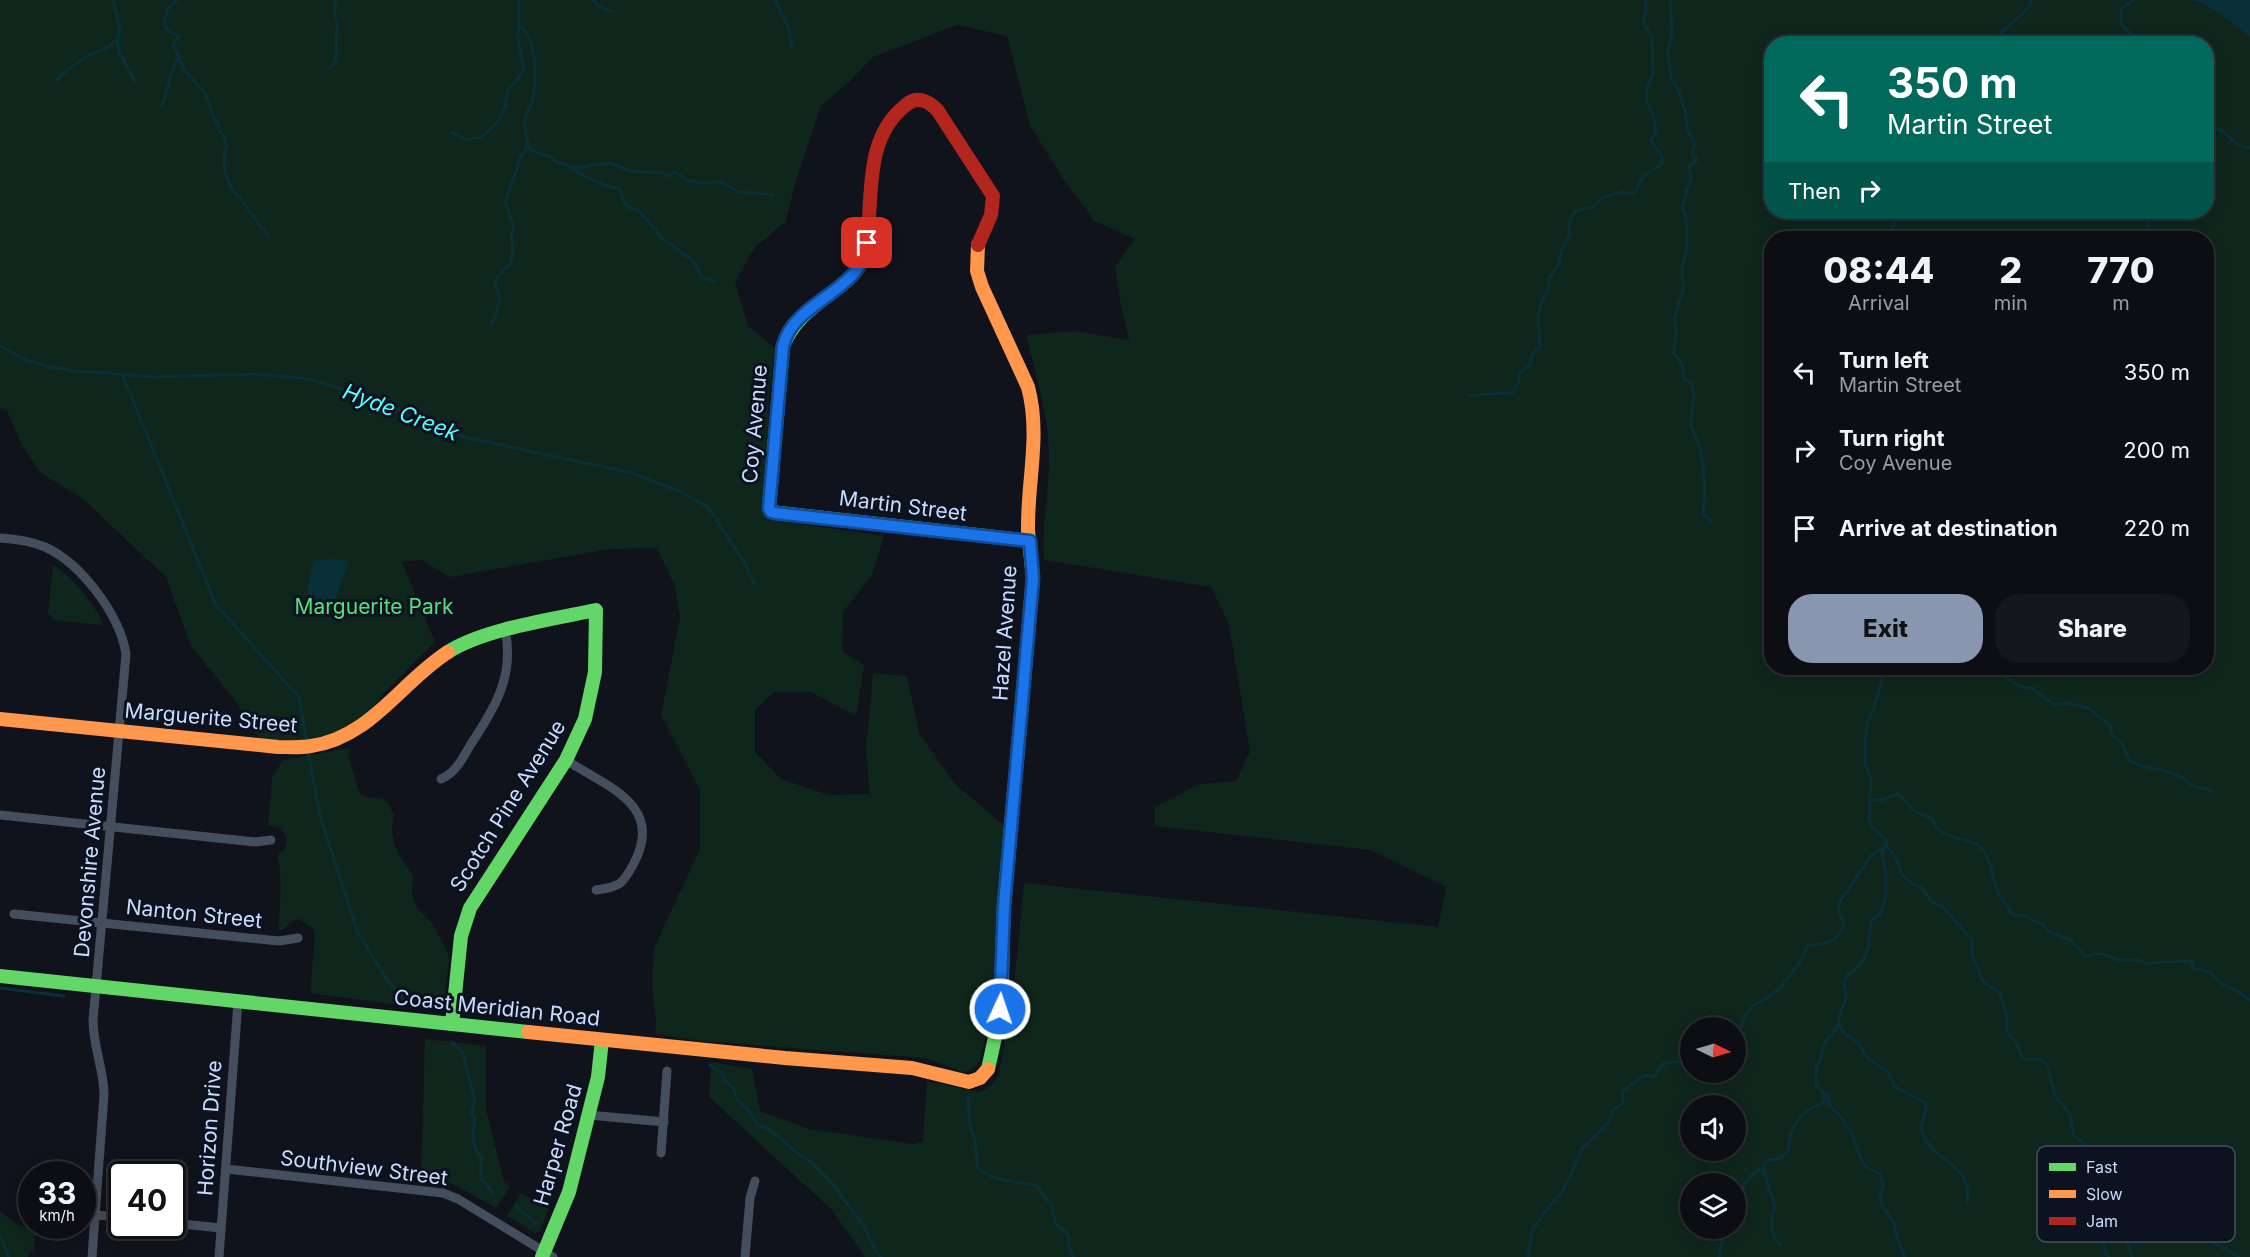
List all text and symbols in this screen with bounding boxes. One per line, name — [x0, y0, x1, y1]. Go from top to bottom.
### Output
text: 350 m — [1887, 57, 2018, 108]
icon: left — [1788, 60, 1866, 138]
text: Martin Street — [1887, 108, 2052, 141]
icon: right — [1853, 174, 1886, 207]
text: Then — [1788, 178, 1841, 204]
pin — [841, 217, 892, 268]
icon: arrive — [850, 226, 883, 259]
text: 08:44 — [1823, 248, 1934, 292]
text: 2 — [1999, 248, 2022, 292]
text: 770 — [2087, 248, 2155, 292]
text: Arrival — [1848, 291, 1910, 315]
text: min — [1994, 291, 2028, 315]
text: m — [2112, 291, 2130, 315]
text: Turn left — [1839, 347, 1929, 373]
icon: left — [1788, 356, 1821, 389]
text: 350 m — [2124, 359, 2190, 385]
street label: Coy Avenue — [737, 364, 772, 484]
text: Martin Street — [1839, 373, 1961, 397]
water label: Hyde Creek — [339, 378, 464, 446]
text: Turn right — [1839, 425, 1945, 451]
icon: right — [1788, 434, 1821, 467]
text: 200 m — [2123, 437, 2190, 463]
text: Coy Avenue — [1839, 451, 1952, 475]
street label: Martin Street — [838, 485, 968, 526]
icon: arrive — [1788, 512, 1821, 545]
text: Arrive at destination — [1839, 515, 2058, 541]
text: 220 m — [2124, 515, 2190, 541]
street label: Hazel Avenue — [987, 564, 1022, 702]
park label: Marguerite Park — [295, 594, 454, 619]
button: Exit — [1788, 594, 1983, 663]
button: Share — [1995, 594, 2190, 663]
street label: Marguerite Street — [124, 697, 299, 738]
street label: Scotch Pine Avenue — [445, 715, 571, 896]
street label: Devonshire Avenue — [69, 766, 110, 958]
street label: Nanton Street — [125, 894, 264, 933]
position arrow — [968, 977, 1032, 1041]
street label: Coast Meridian Road — [393, 984, 601, 1031]
north arrow — [1680, 1017, 1746, 1083]
map controls — [1680, 1017, 1746, 1239]
street label: Horizon Drive — [192, 1059, 227, 1197]
street label: Harper Road — [528, 1081, 587, 1208]
button: sound — [1680, 1095, 1746, 1161]
street label: Southview Street — [279, 1145, 449, 1190]
legend — [2037, 1146, 2235, 1242]
text: Fast — [2086, 1157, 2118, 1177]
speed limit sign: 40 — [108, 1161, 186, 1239]
button: layers — [1680, 1173, 1746, 1239]
text: 33 — [38, 1175, 76, 1211]
text: Slow — [2086, 1184, 2123, 1204]
text: km/h — [39, 1206, 75, 1225]
text: Jam — [2086, 1211, 2118, 1231]

